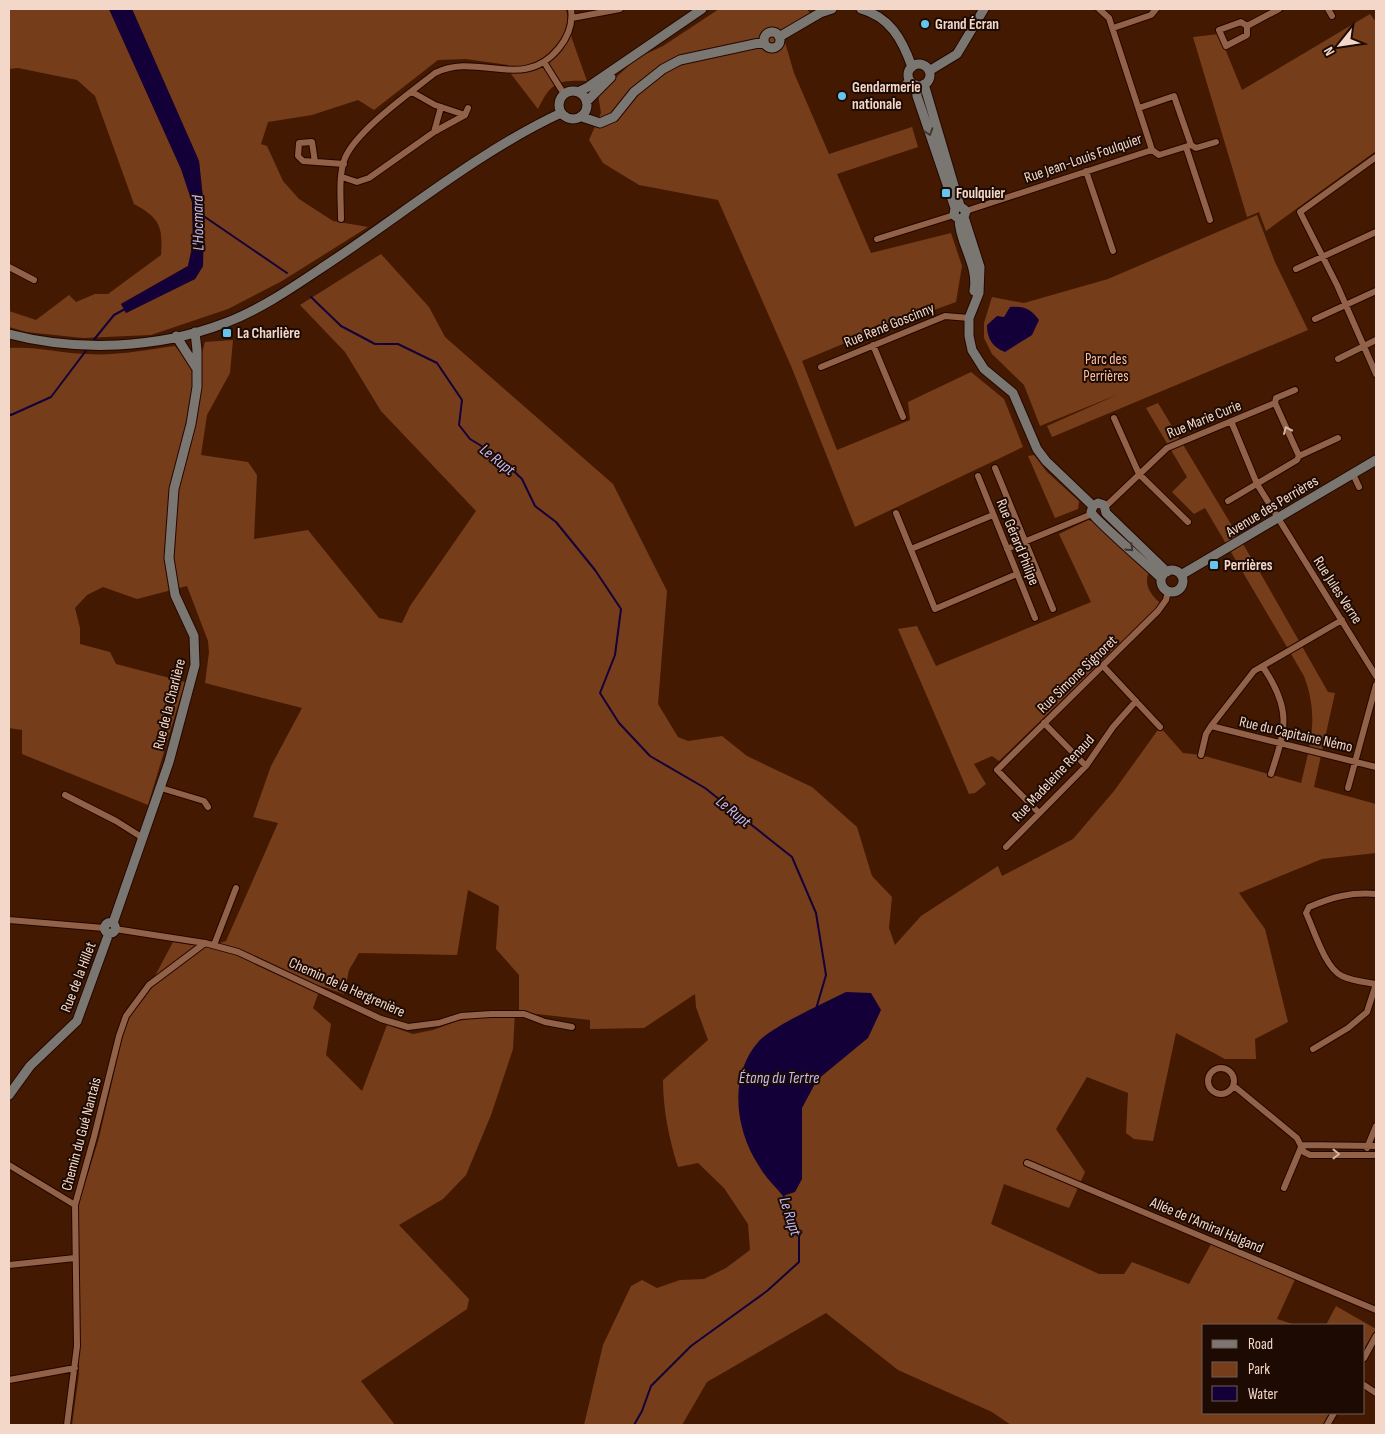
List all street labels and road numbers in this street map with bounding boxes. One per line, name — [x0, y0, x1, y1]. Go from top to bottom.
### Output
street label: Rue Jean-Louis Foulquier — [1022, 129, 1145, 188]
street label: Rue René Goscinny — [841, 299, 937, 352]
street label: Rue Marie Curie — [1164, 396, 1244, 443]
street label: Avenue des Perrières — [1222, 471, 1322, 542]
street label: Rue Gérard Philipe — [992, 496, 1043, 588]
street label: Rue Jules Verne — [1309, 553, 1366, 628]
street label: Rue Simone Signoret — [1033, 631, 1122, 717]
street label: Rue de la Charlière — [149, 657, 190, 752]
street label: Rue du Capitaine Némo — [1237, 712, 1354, 757]
street label: Rue Madeleine Renaud — [1008, 731, 1099, 826]
street label: Rue de la Hillet — [56, 939, 101, 1015]
street label: Chemin de la Hergrenière — [286, 953, 408, 1022]
street label: Chemin du Gué Nantais — [57, 1075, 106, 1193]
street label: Allée de l'Amiral Halgand — [1146, 1193, 1266, 1258]

